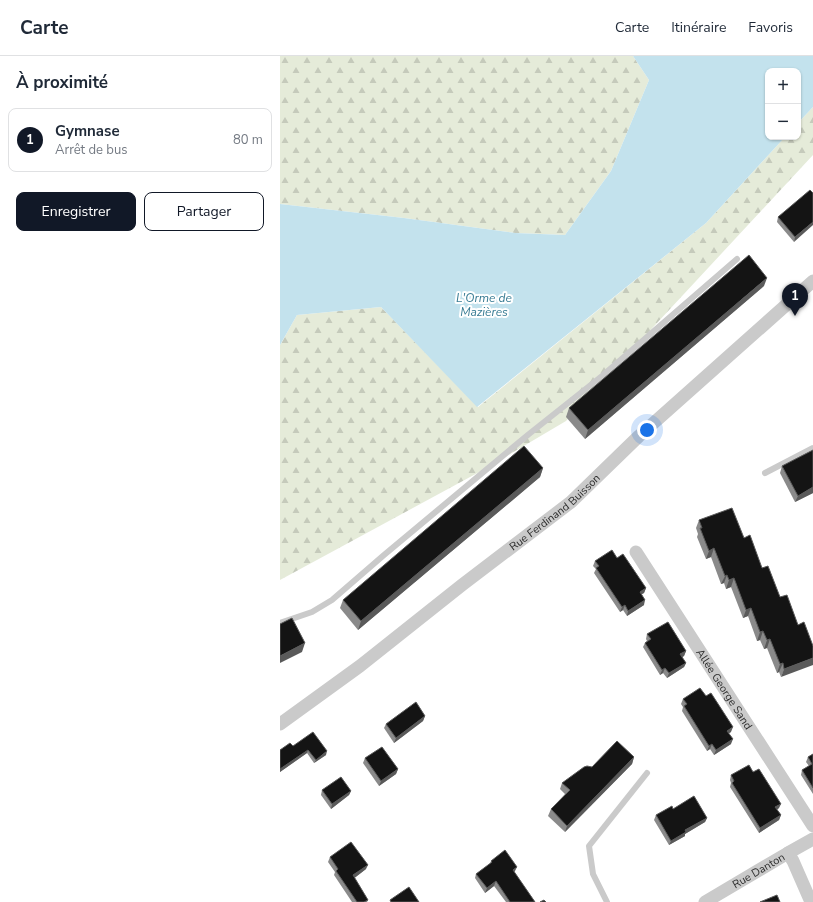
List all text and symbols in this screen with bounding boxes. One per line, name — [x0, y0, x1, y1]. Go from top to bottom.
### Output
text: Carte — [20, 15, 68, 41]
text: Carte — [615, 18, 649, 37]
text: Itinéraire — [671, 18, 726, 37]
text: Favoris — [748, 18, 793, 37]
map controls — [765, 68, 801, 140]
button: + — [765, 68, 801, 104]
text: À proximité — [16, 71, 108, 94]
button: − — [765, 104, 801, 140]
text: Gymnase — [55, 121, 120, 141]
text: 1 — [26, 131, 34, 149]
text: 80 m — [233, 131, 263, 149]
text: Arrêt de bus — [55, 141, 127, 159]
button: Enregistrer — [16, 192, 136, 231]
button: Partager — [144, 192, 264, 231]
pin: 1 — [782, 283, 808, 316]
water label: L'Orme de Mazières — [456, 290, 513, 320]
your location — [637, 420, 657, 440]
street label: Rue Ferdinand Buisson — [506, 470, 603, 554]
street label: Allée George Sand — [693, 646, 756, 732]
street label: Rue Danton — [729, 849, 787, 892]

